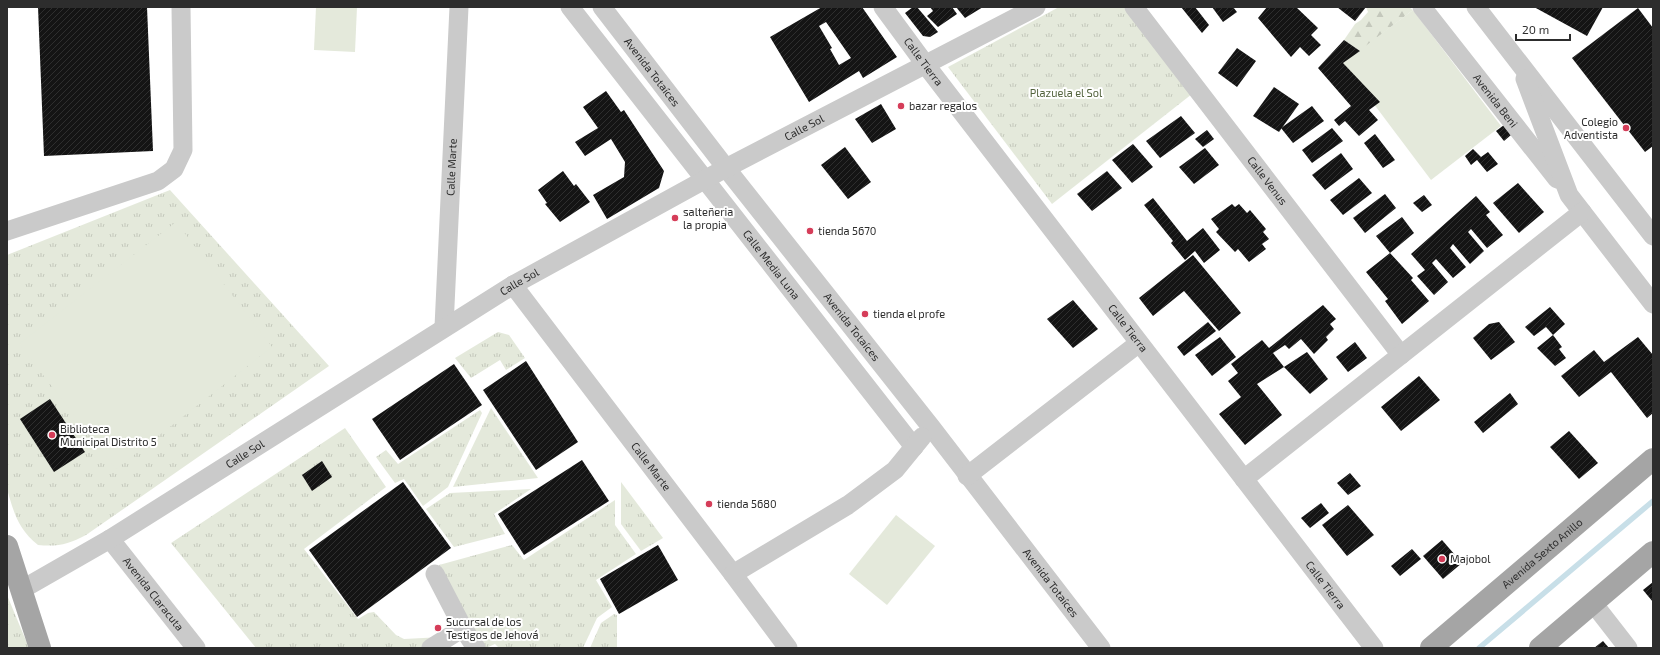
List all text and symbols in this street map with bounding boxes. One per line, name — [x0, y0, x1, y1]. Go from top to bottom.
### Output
scale bar — [1516, 16, 1570, 42]
text: 20 m — [1522, 22, 1549, 36]
street label: Avenida Totaíces — [622, 35, 683, 109]
street label: Calle Tierra — [902, 35, 946, 88]
street label: Avenida Beni — [1471, 71, 1521, 130]
park label: Plazuela el Sol — [1030, 86, 1103, 99]
place label: bazar regalos — [909, 99, 977, 112]
marker: bazar regalos — [896, 101, 906, 111]
street label: Calle Sol — [782, 111, 827, 143]
place label: Colegio Adventista — [1564, 115, 1618, 141]
marker: Colegio Adventista — [1621, 123, 1631, 133]
street label: Calle Marte — [443, 138, 459, 196]
street label: Calle Venus — [1245, 154, 1291, 208]
place label: salteñeria la propia — [683, 205, 733, 231]
marker: salteñeria la propia — [670, 213, 680, 223]
place label: tienda 5670 — [818, 224, 876, 237]
marker: tienda 5670 — [805, 226, 815, 236]
street label: Calle Media Luna — [741, 227, 803, 302]
street label: Calle Sol — [497, 265, 542, 298]
street label: Avenida Totaíces — [821, 290, 883, 364]
street label: Calle Tierra — [1106, 301, 1151, 354]
place label: tienda el profe — [873, 307, 945, 320]
marker: tienda el profe — [860, 309, 870, 319]
place label: Biblioteca Municipal Distrito 5 — [60, 422, 157, 448]
marker: Biblioteca Municipal Distrito 5 — [47, 430, 57, 440]
street label: Calle Sol — [223, 436, 267, 471]
street label: Calle Marte — [629, 439, 674, 493]
place label: tienda 5680 — [717, 497, 777, 510]
marker: tienda 5680 — [704, 499, 714, 509]
street label: Avenida Sexto Anillo — [1499, 515, 1585, 591]
street label: Avenida Totaíces — [1021, 545, 1082, 620]
place label: Majobol — [1450, 552, 1491, 566]
street label: Avenida Claracuta — [121, 554, 187, 633]
marker: Majobol — [1437, 554, 1447, 564]
street label: Calle Tierra — [1303, 558, 1348, 611]
place label: Sucursal de los Testigos de Jehová — [446, 615, 538, 641]
marker: Sucursal de los Testigos de Jehová — [433, 623, 443, 633]

